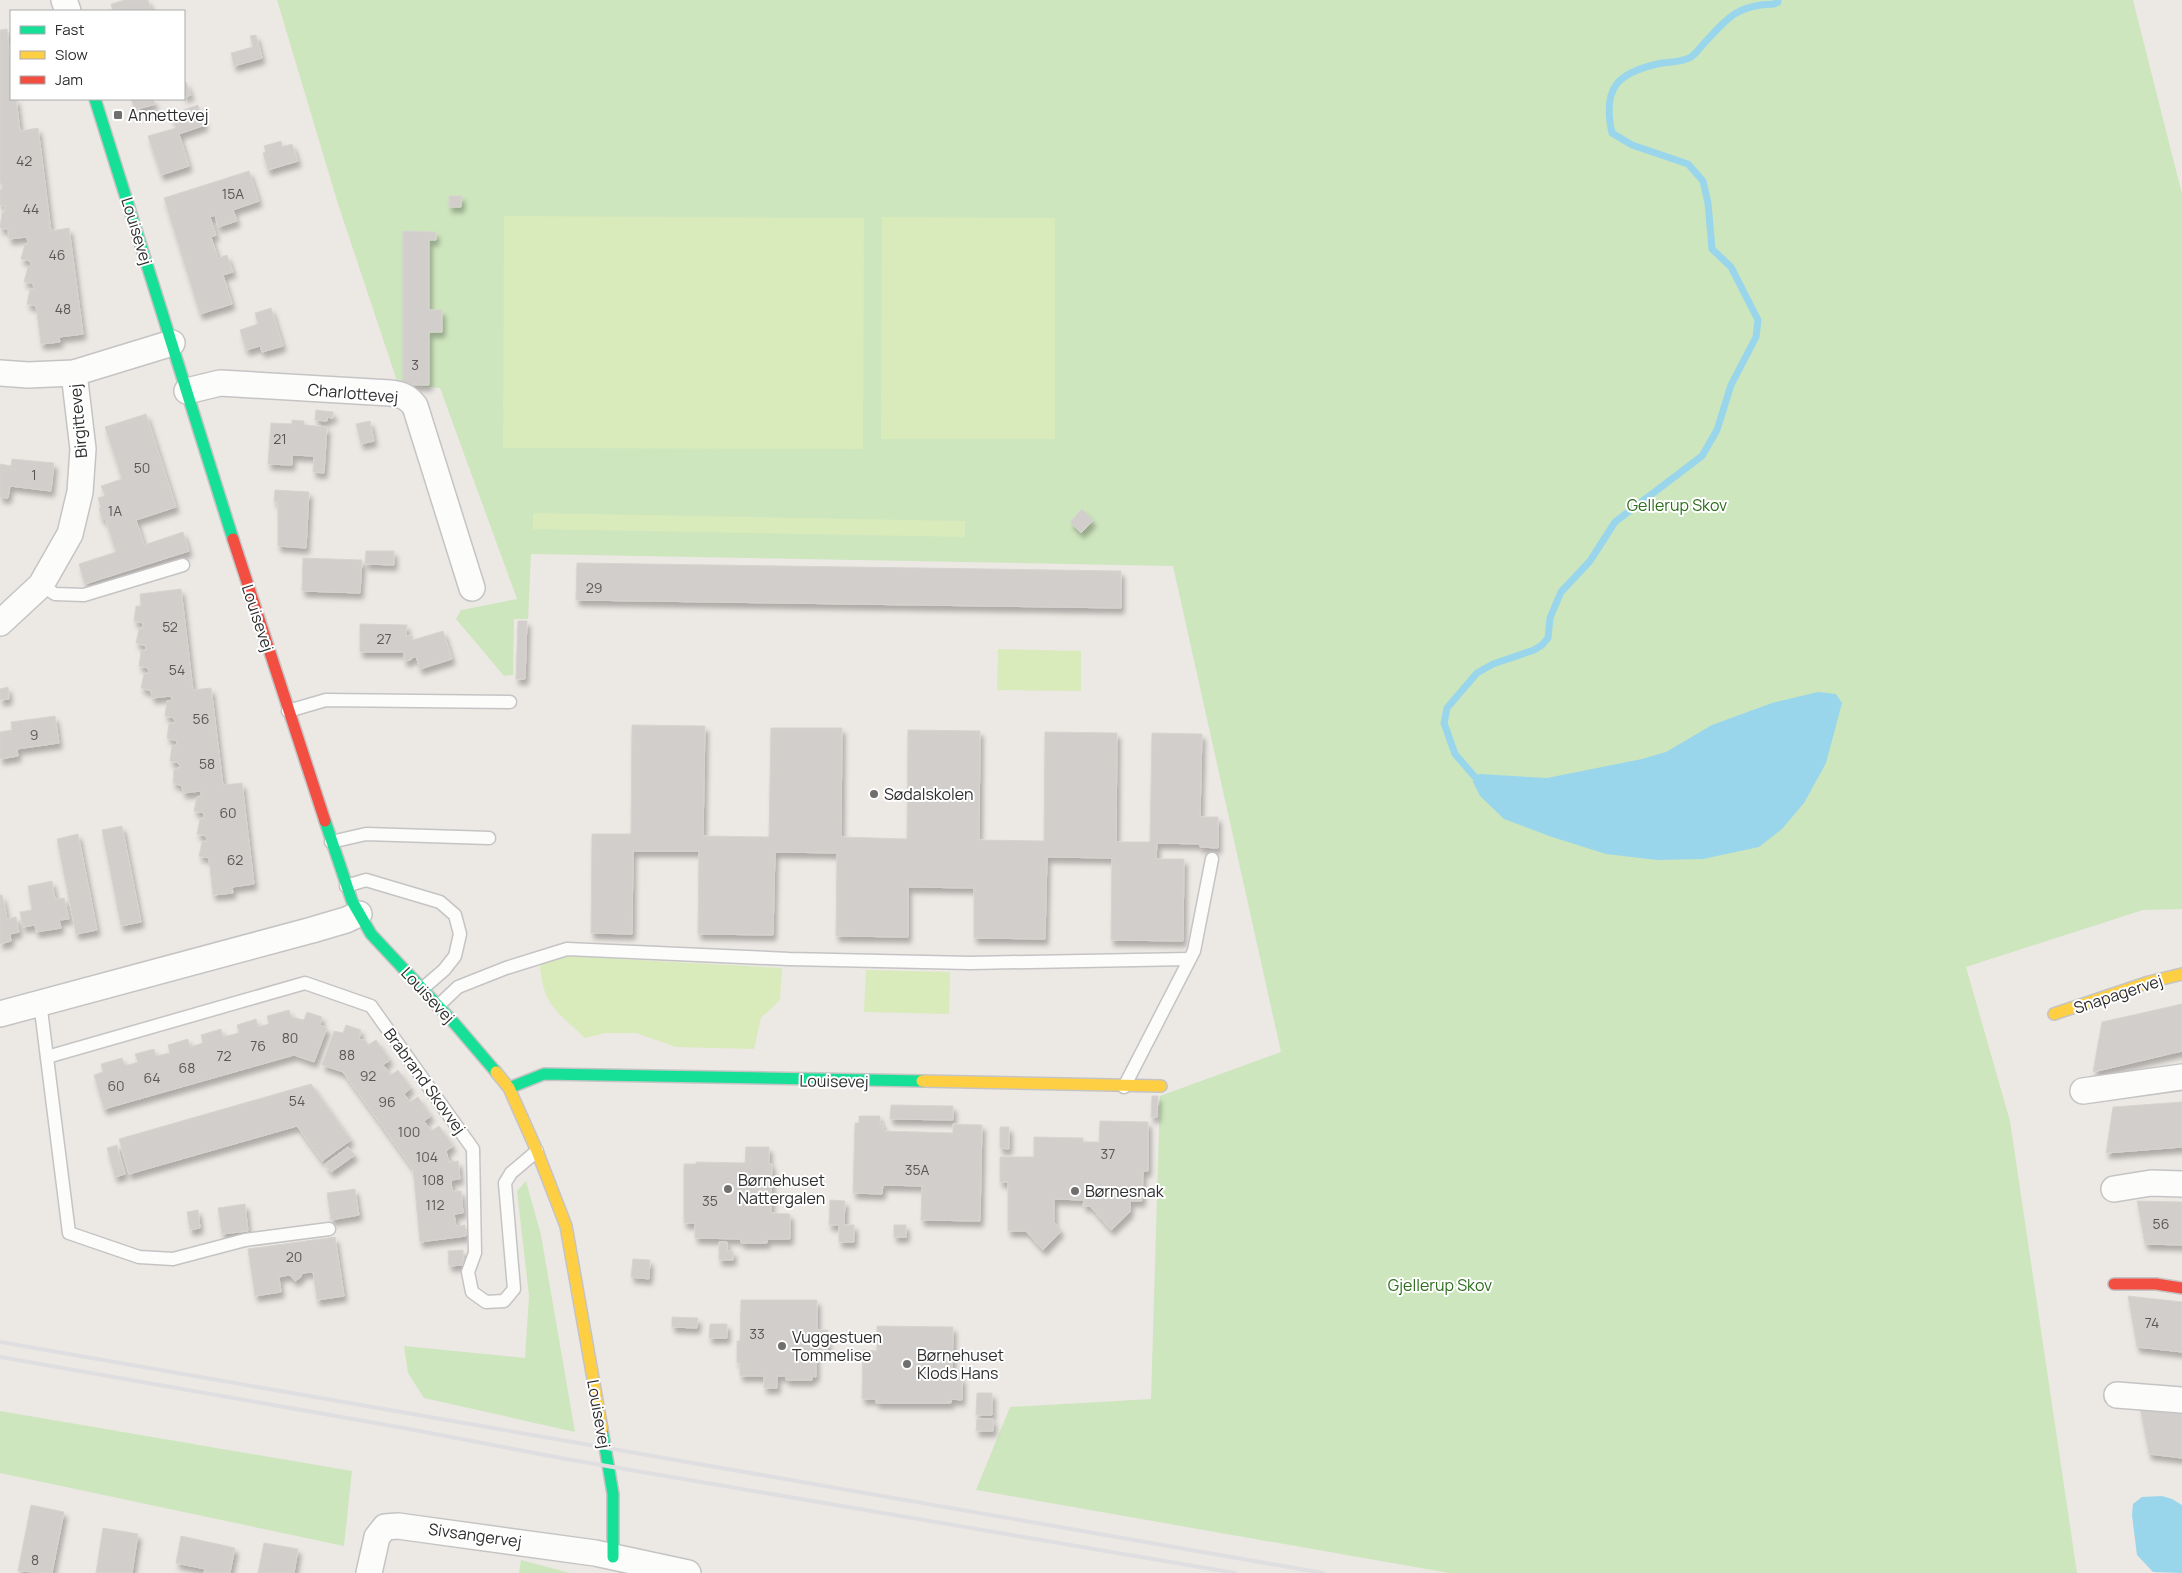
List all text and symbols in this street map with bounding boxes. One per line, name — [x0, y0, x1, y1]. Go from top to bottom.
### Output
legend — [10, 10, 185, 100]
text: Fast — [55, 19, 84, 40]
text: Slow — [55, 44, 88, 65]
text: Jam — [55, 69, 83, 90]
place label: Annettevej — [128, 104, 209, 126]
marker: Annettevej — [112, 109, 124, 121]
house number: 42 — [16, 151, 32, 170]
house number: 15A — [222, 184, 244, 203]
street label: Louisevej — [116, 195, 158, 267]
house number: 44 — [23, 199, 39, 218]
house number: 46 — [49, 245, 65, 264]
house number: 48 — [55, 299, 71, 318]
house number: 3 — [411, 355, 419, 374]
street label: Charlottevej — [307, 378, 399, 408]
street label: Birgittevej — [64, 383, 92, 459]
house number: 21 — [273, 429, 287, 448]
house number: 50 — [134, 458, 150, 477]
house number: 1 — [31, 465, 37, 484]
park label: Gellerup Skov — [1627, 494, 1727, 516]
house number: 1A — [108, 501, 122, 520]
house number: 29 — [586, 578, 602, 597]
street label: Louisevej — [237, 582, 279, 654]
house number: 52 — [162, 617, 178, 636]
house number: 27 — [376, 629, 392, 648]
house number: 54 — [169, 660, 185, 679]
house number: 56 — [193, 709, 209, 728]
house number: 9 — [30, 725, 38, 744]
house number: 58 — [199, 754, 215, 773]
place label: Sødalskolen — [884, 783, 973, 805]
marker: Sødalskolen — [868, 788, 880, 800]
house number: 60 — [219, 803, 237, 822]
house number: 62 — [227, 850, 243, 869]
street label: Louisevej — [396, 962, 460, 1028]
street label: Snapagervej — [2071, 969, 2165, 1019]
street label: Brabrand Skovvej — [379, 1023, 471, 1139]
house number: 80 — [282, 1028, 298, 1047]
house number: 76 — [250, 1036, 266, 1055]
house number: 88 — [339, 1045, 355, 1064]
house number: 72 — [216, 1046, 232, 1065]
house number: 68 — [179, 1058, 195, 1077]
house number: 92 — [360, 1066, 376, 1085]
house number: 64 — [144, 1068, 160, 1087]
street label: Louisevej — [799, 1069, 869, 1093]
house number: 60 — [107, 1076, 125, 1095]
house number: 54 — [289, 1091, 305, 1110]
house number: 96 — [378, 1092, 396, 1111]
house number: 100 — [398, 1122, 420, 1141]
house number: 37 — [1101, 1144, 1115, 1163]
house number: 104 — [416, 1147, 438, 1166]
house number: 35A — [905, 1160, 929, 1179]
place label: Børnehuset Nattergalen — [738, 1169, 825, 1209]
house number: 108 — [422, 1170, 444, 1189]
place label: Børnesnak — [1085, 1180, 1165, 1202]
marker: Børnehuset Nattergalen — [722, 1183, 734, 1195]
marker: Børnesnak — [1069, 1185, 1081, 1197]
house number: 35 — [702, 1191, 718, 1210]
house number: 112 — [426, 1195, 444, 1214]
house number: 56 — [2153, 1214, 2169, 1233]
house number: 20 — [286, 1247, 302, 1266]
park label: Gjellerup Skov — [1388, 1274, 1492, 1296]
house number: 74 — [2145, 1313, 2159, 1332]
house number: 33 — [749, 1324, 765, 1343]
place label: Vuggestuen Tommelise — [792, 1326, 882, 1366]
marker: Vuggestuen Tommelise — [776, 1340, 788, 1352]
place label: Børnehuset Klods Hans — [917, 1344, 1004, 1384]
marker: Børnehuset Klods Hans — [901, 1358, 913, 1370]
street label: Louisevej — [582, 1378, 616, 1450]
street label: Sivsangervej — [427, 1518, 523, 1552]
house number: 8 — [31, 1550, 39, 1569]

